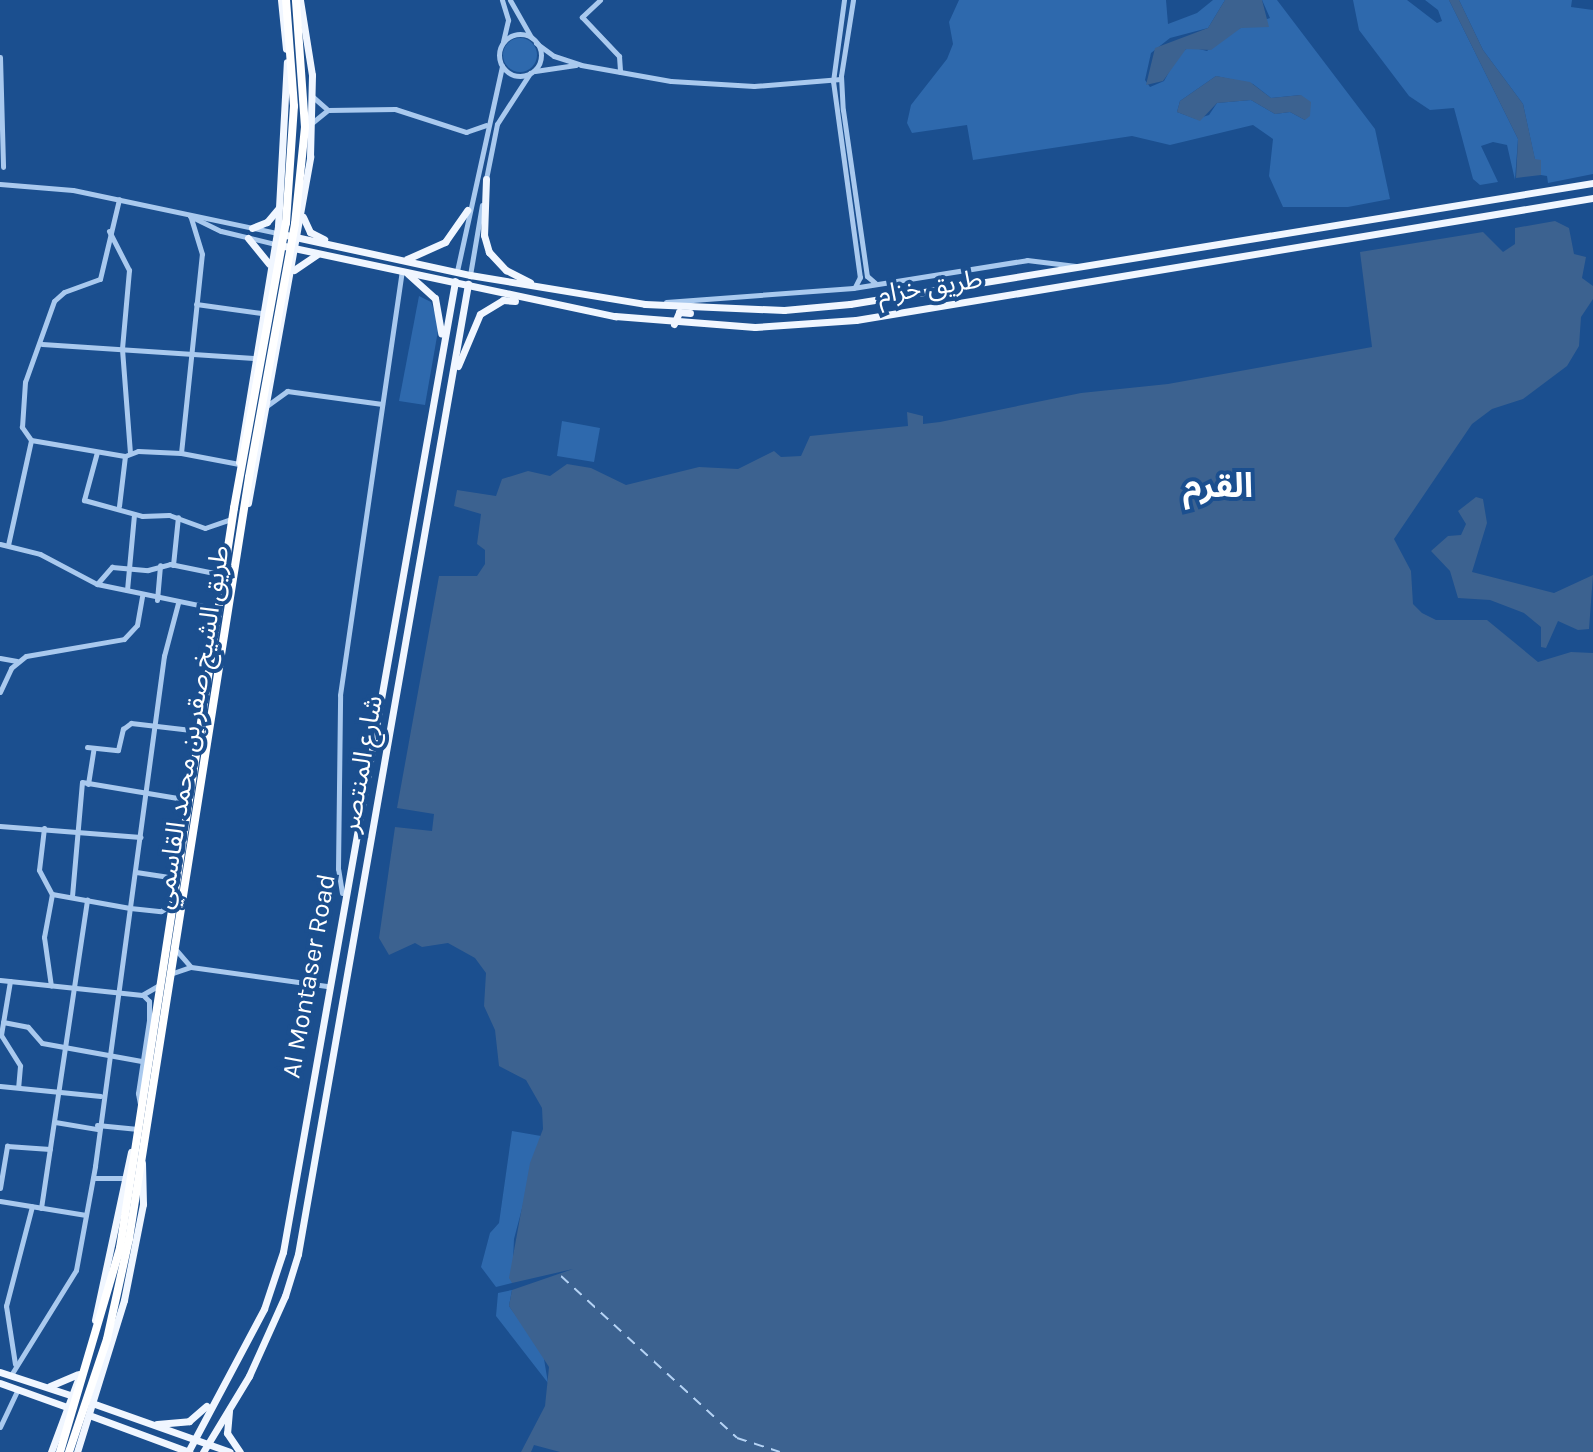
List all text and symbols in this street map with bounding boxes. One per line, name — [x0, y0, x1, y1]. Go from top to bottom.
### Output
street label: طريق خزام — [875, 263, 985, 311]
district label: القرم — [1183, 467, 1253, 507]
street label: طريق الشيخ صقر بن محمد القاسمي — [148, 543, 236, 911]
street label: شارع المنتصر — [335, 693, 389, 835]
street label: Al Montaser Road — [276, 871, 342, 1081]

